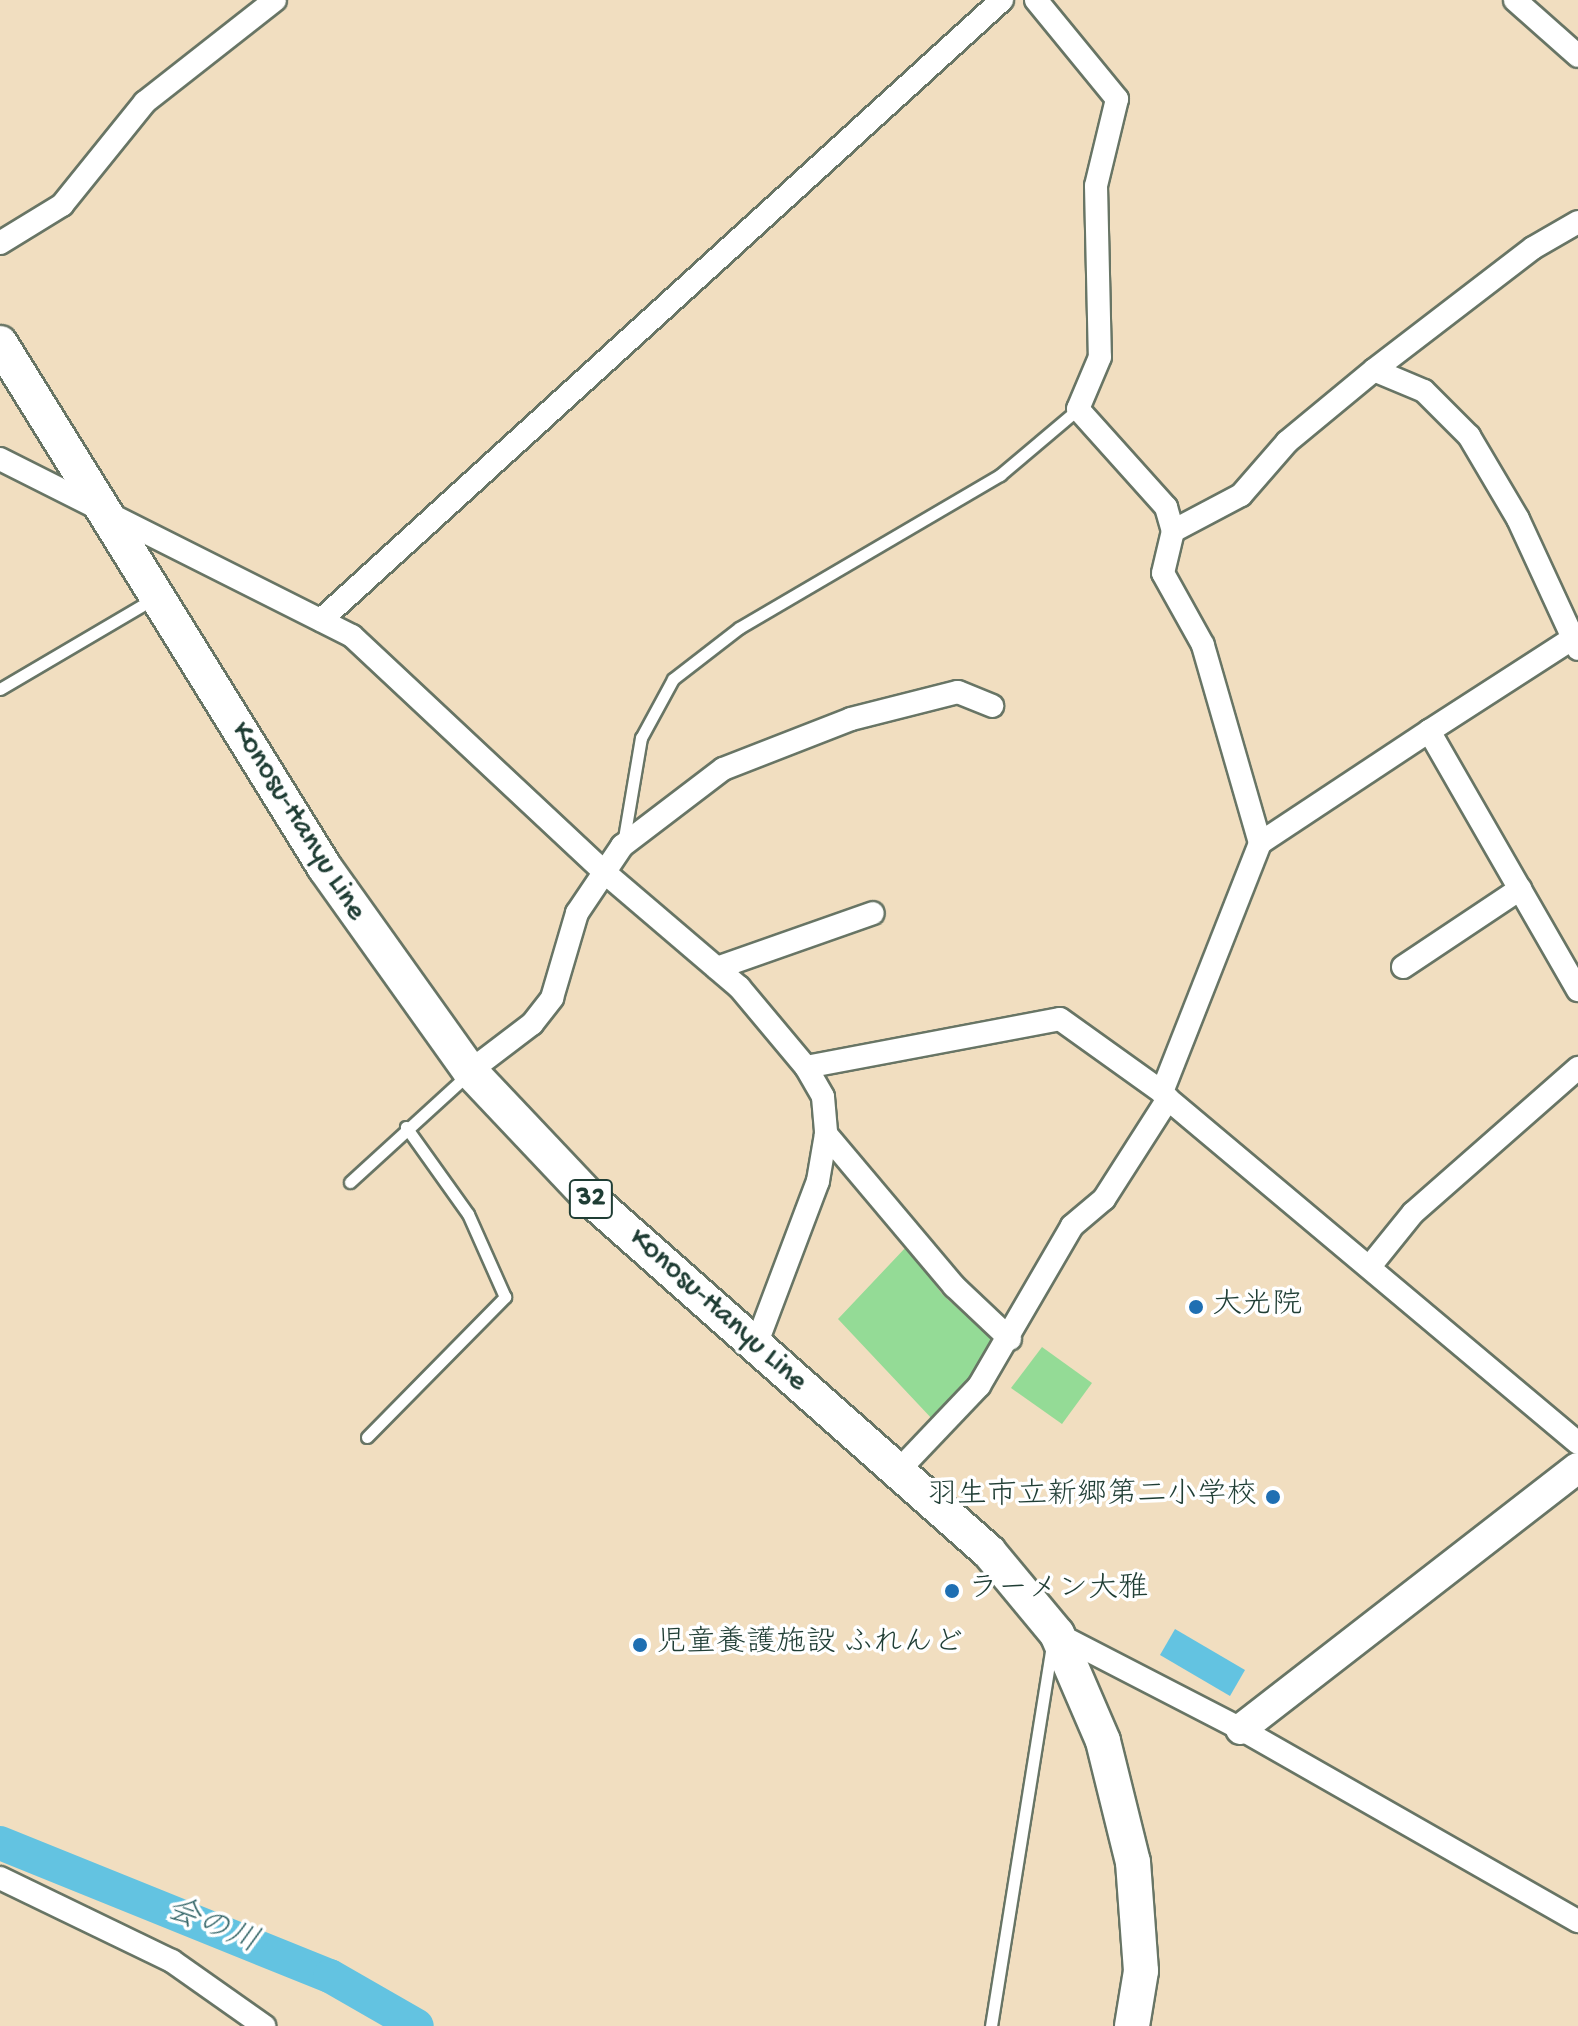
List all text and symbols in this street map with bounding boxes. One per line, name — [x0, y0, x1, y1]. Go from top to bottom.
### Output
street label: Konosu-Hanyu Line — [221, 716, 373, 928]
road number: 32 — [567, 1175, 615, 1223]
street label: Konosu-Hanyu Line — [620, 1221, 814, 1401]
place label: 大光院 — [1212, 1289, 1302, 1325]
marker: 大光院 — [1187, 1298, 1205, 1316]
place label: 羽生市立新郷第二小学校 — [927, 1479, 1257, 1515]
marker: 羽生市立新郷第二小学校 — [1264, 1488, 1282, 1506]
place label: ラーメン大雅 — [968, 1573, 1148, 1609]
marker: ラーメン大雅 — [943, 1582, 961, 1600]
place label: 児童養護施設 ふれんど — [656, 1627, 963, 1663]
marker: 児童養護施設 ふれんど — [631, 1636, 649, 1654]
water label: 会の川 — [160, 1892, 264, 1964]

